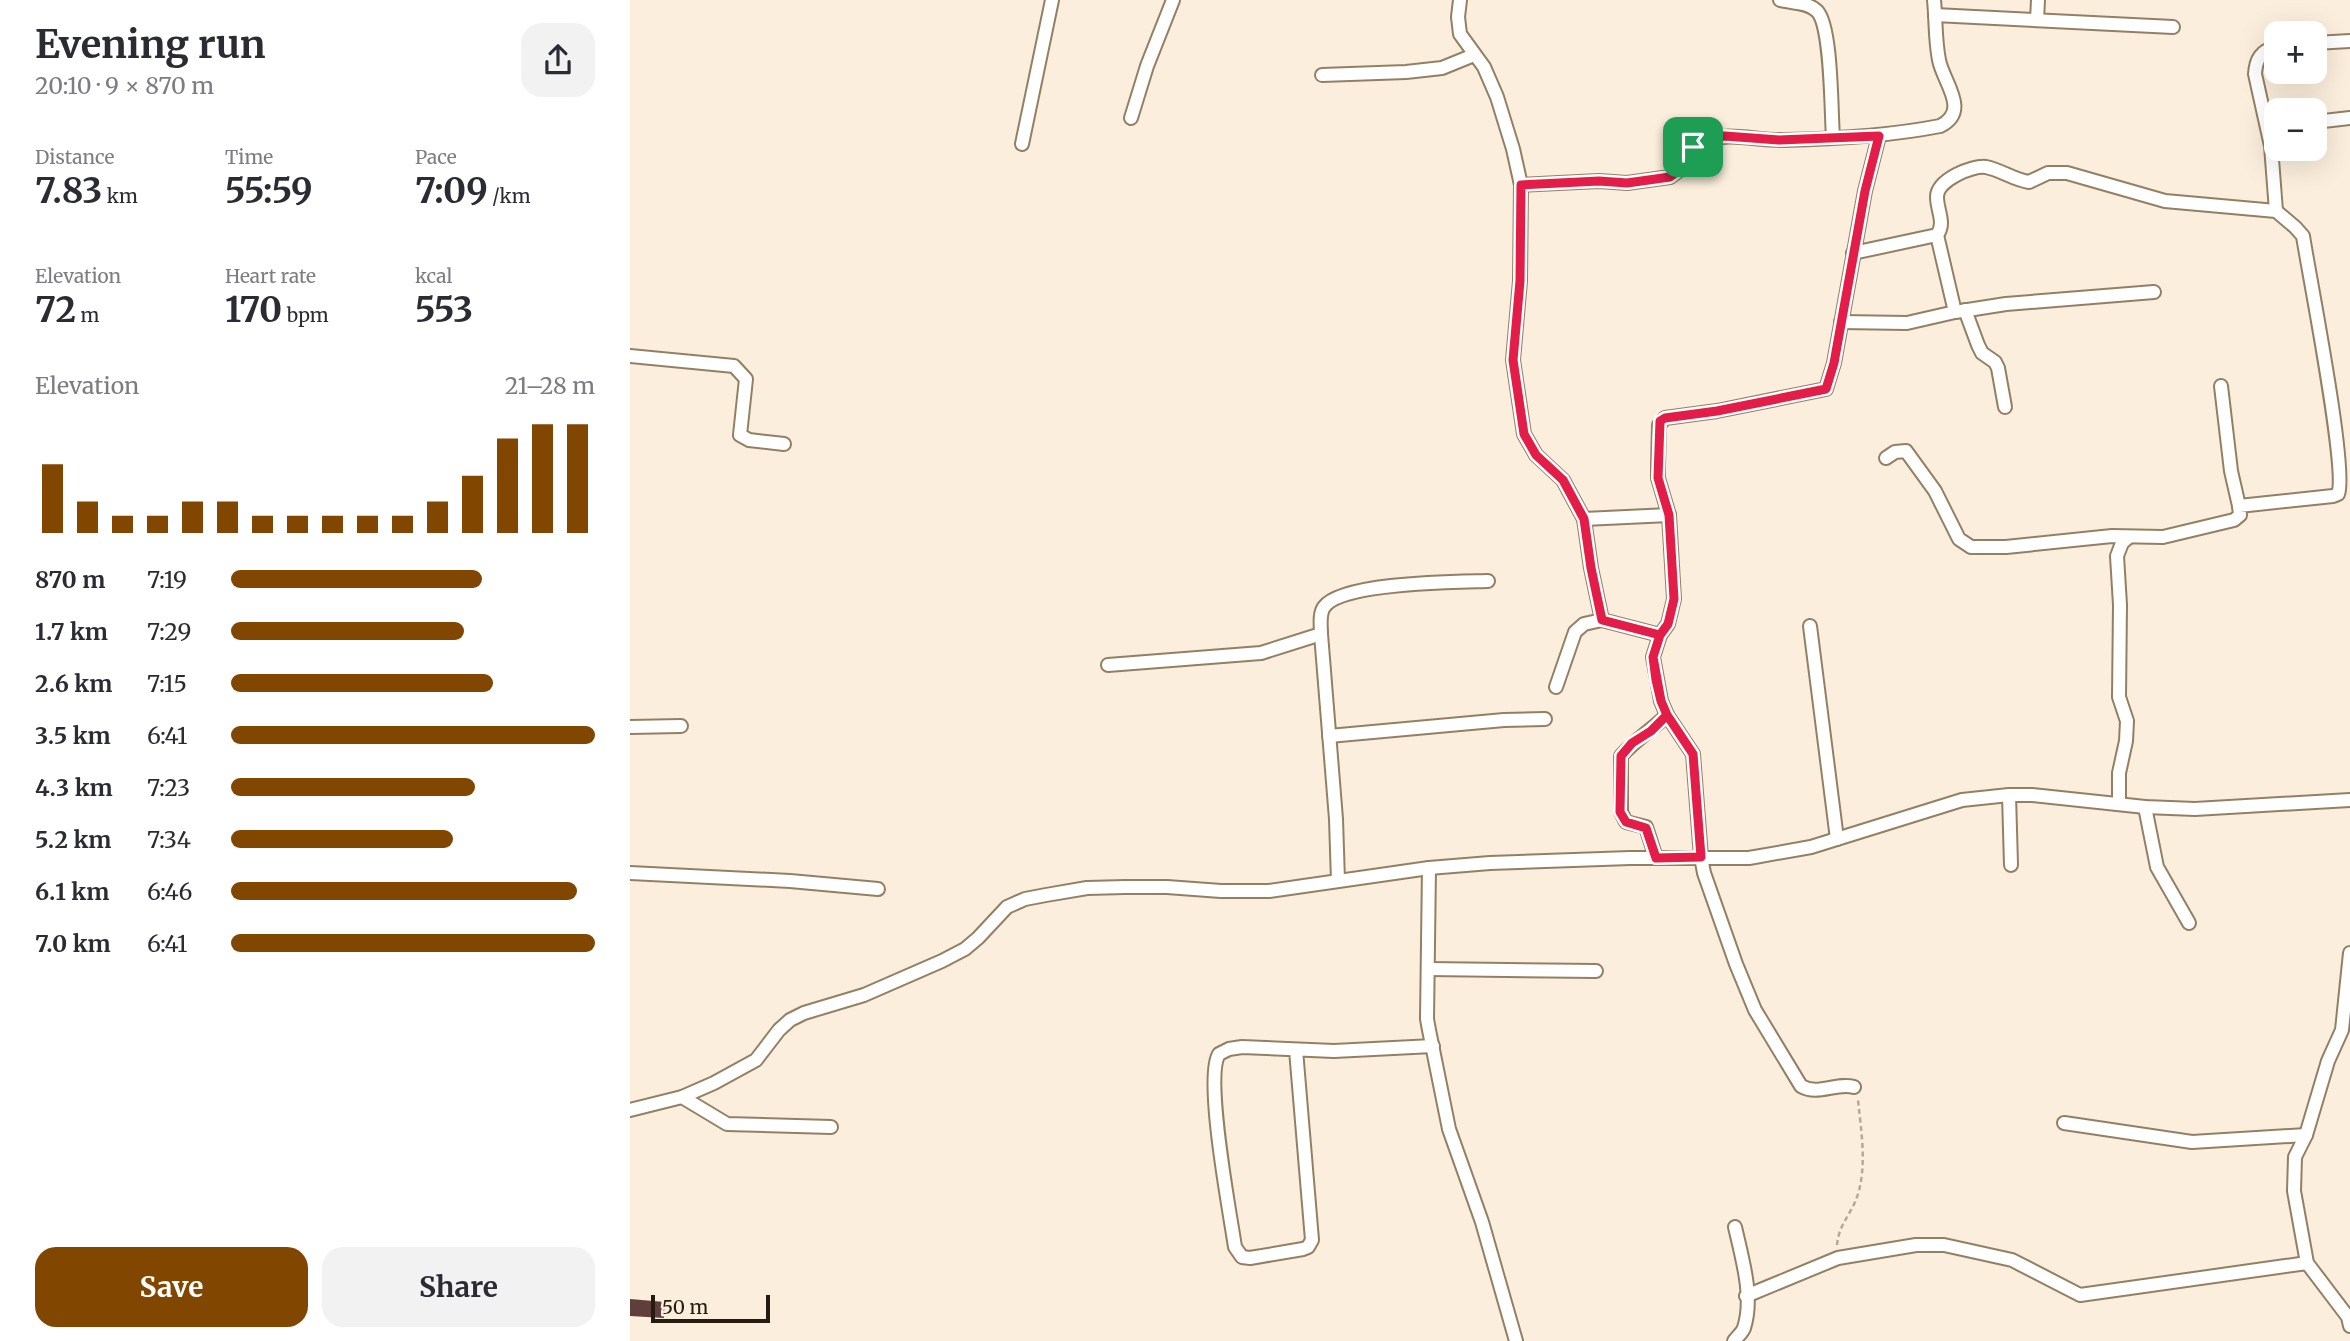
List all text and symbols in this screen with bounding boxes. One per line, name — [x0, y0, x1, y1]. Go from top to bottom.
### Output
text: Evening run — [35, 21, 266, 68]
map controls — [2264, 21, 2327, 161]
button: + — [2264, 21, 2327, 84]
button: share — [521, 23, 595, 97]
text: 20:10 · 9 × 870 m — [35, 71, 214, 100]
button: − — [2264, 98, 2327, 161]
pin — [1663, 117, 1723, 177]
icon: arrive — [1674, 128, 1712, 166]
text: Distance — [35, 145, 114, 169]
text: Time — [225, 145, 273, 169]
text: Pace — [415, 145, 457, 169]
text: 7.83 — [35, 169, 102, 213]
text: 55:59 — [225, 169, 313, 213]
text: 7:09 — [415, 169, 488, 213]
text: km — [102, 184, 138, 208]
text: /km — [488, 184, 531, 208]
text: Elevation — [35, 264, 121, 288]
text: Heart rate — [225, 264, 316, 288]
text: kcal — [415, 264, 452, 288]
text: 72 — [35, 288, 76, 332]
text: 170 — [225, 288, 282, 332]
text: 553 — [415, 288, 473, 332]
text: m — [76, 303, 99, 327]
text: bpm — [282, 303, 329, 327]
text: Elevation — [35, 371, 139, 400]
text: 21–28 m — [505, 371, 595, 400]
text: 870 m — [35, 565, 105, 594]
text: 7:19 — [147, 565, 187, 594]
text: 1.7 km — [35, 617, 108, 646]
text: 7:29 — [147, 617, 191, 646]
text: 2.6 km — [35, 669, 112, 698]
text: 7:15 — [147, 669, 187, 698]
text: 3.5 km — [35, 721, 111, 750]
text: 6:41 — [147, 721, 188, 750]
text: 4.3 km — [35, 773, 113, 802]
text: 7:23 — [147, 773, 190, 802]
text: 5.2 km — [35, 825, 112, 854]
text: 7:34 — [147, 825, 191, 854]
text: 6.1 km — [35, 877, 109, 906]
text: 6:46 — [147, 877, 193, 906]
text: 7.0 km — [35, 929, 111, 958]
text: 6:41 — [147, 929, 188, 958]
button: Save — [35, 1247, 308, 1327]
button: Share — [322, 1247, 595, 1327]
scale bar — [651, 1292, 770, 1324]
text: 50 m — [662, 1295, 708, 1319]

